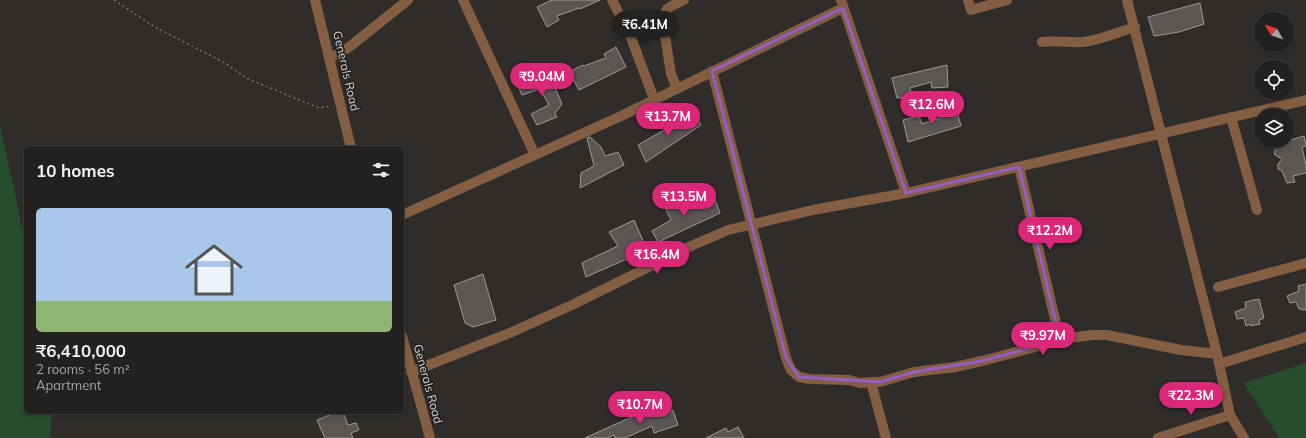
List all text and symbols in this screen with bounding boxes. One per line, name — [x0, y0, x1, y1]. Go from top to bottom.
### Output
pin: ₹6.41M — [612, 11, 678, 45]
north arrow — [1254, 12, 1294, 52]
map controls — [1254, 12, 1294, 148]
text: ₹6.41M — [622, 16, 668, 32]
street label: Generals Road — [330, 29, 363, 112]
button: locate — [1254, 60, 1294, 100]
pin: ₹9.04M — [509, 63, 575, 97]
text: ₹9.04M — [519, 68, 565, 84]
pin: ₹12.6M — [899, 91, 965, 125]
text: ₹12.6M — [909, 96, 955, 112]
pin: ₹13.7M — [635, 103, 701, 137]
text: ₹13.7M — [645, 108, 691, 124]
button: layers — [1254, 108, 1294, 148]
icon: filters — [370, 159, 392, 181]
text: 10 homes — [36, 160, 115, 181]
pin: ₹13.5M — [651, 183, 717, 217]
text: ₹13.5M — [661, 188, 707, 204]
pin: ₹12.2M — [1017, 217, 1083, 251]
text: ₹12.2M — [1027, 222, 1073, 238]
icon: home — [178, 234, 250, 306]
pin: ₹16.4M — [624, 241, 690, 275]
text: ₹16.4M — [634, 246, 680, 262]
pin: ₹9.97M — [1010, 322, 1076, 356]
text: ₹9.97M — [1020, 327, 1066, 343]
text: ₹6,410,000 — [36, 340, 126, 361]
street label: Generals Road — [411, 342, 446, 425]
text: 2 rooms · 56 m² — [36, 361, 130, 377]
text: Apartment — [36, 377, 101, 393]
pin: ₹22.3M — [1158, 382, 1224, 416]
text: ₹22.3M — [1168, 387, 1214, 403]
pin: ₹10.7M — [607, 391, 673, 425]
text: ₹10.7M — [617, 396, 663, 412]

